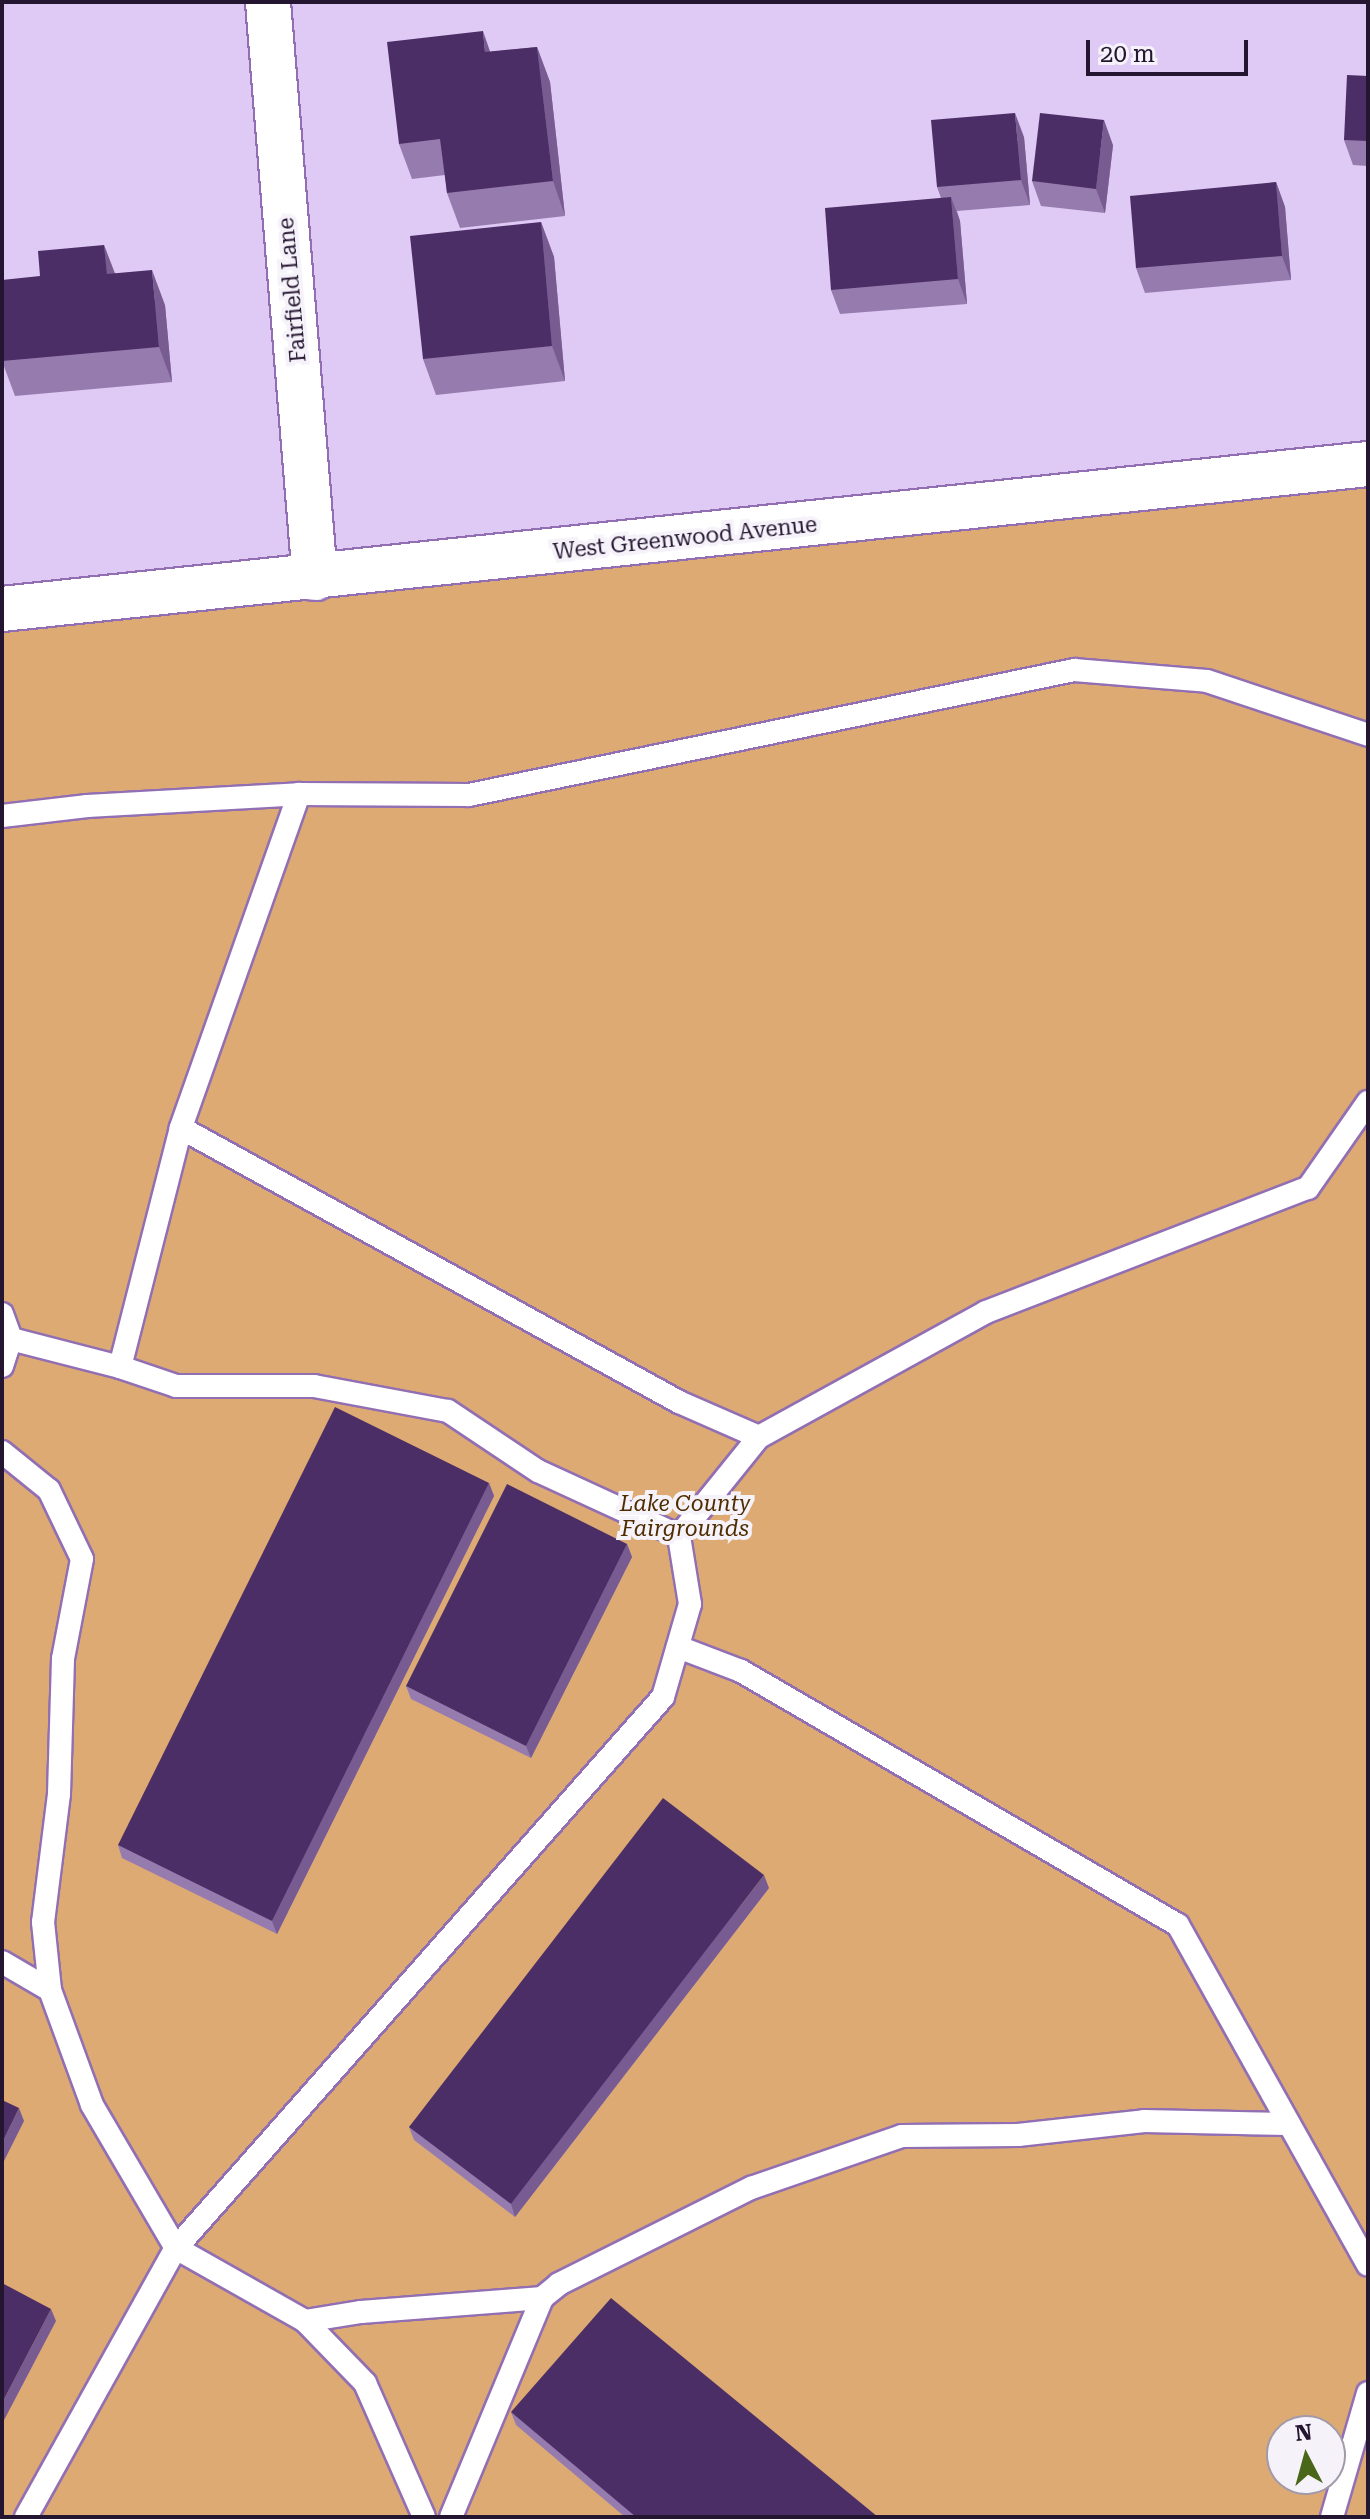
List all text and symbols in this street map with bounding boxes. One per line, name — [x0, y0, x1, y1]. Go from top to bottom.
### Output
scale bar — [1090, 24, 1252, 74]
text: 20 m — [1100, 40, 1155, 68]
street label: Fairfield Lane — [273, 216, 311, 364]
street label: West Greenwood Avenue — [552, 511, 818, 565]
park label: Lake County Fairgrounds — [620, 1490, 750, 1542]
north arrow — [1266, 2415, 1346, 2495]
text: N — [1294, 2419, 1313, 2446]

